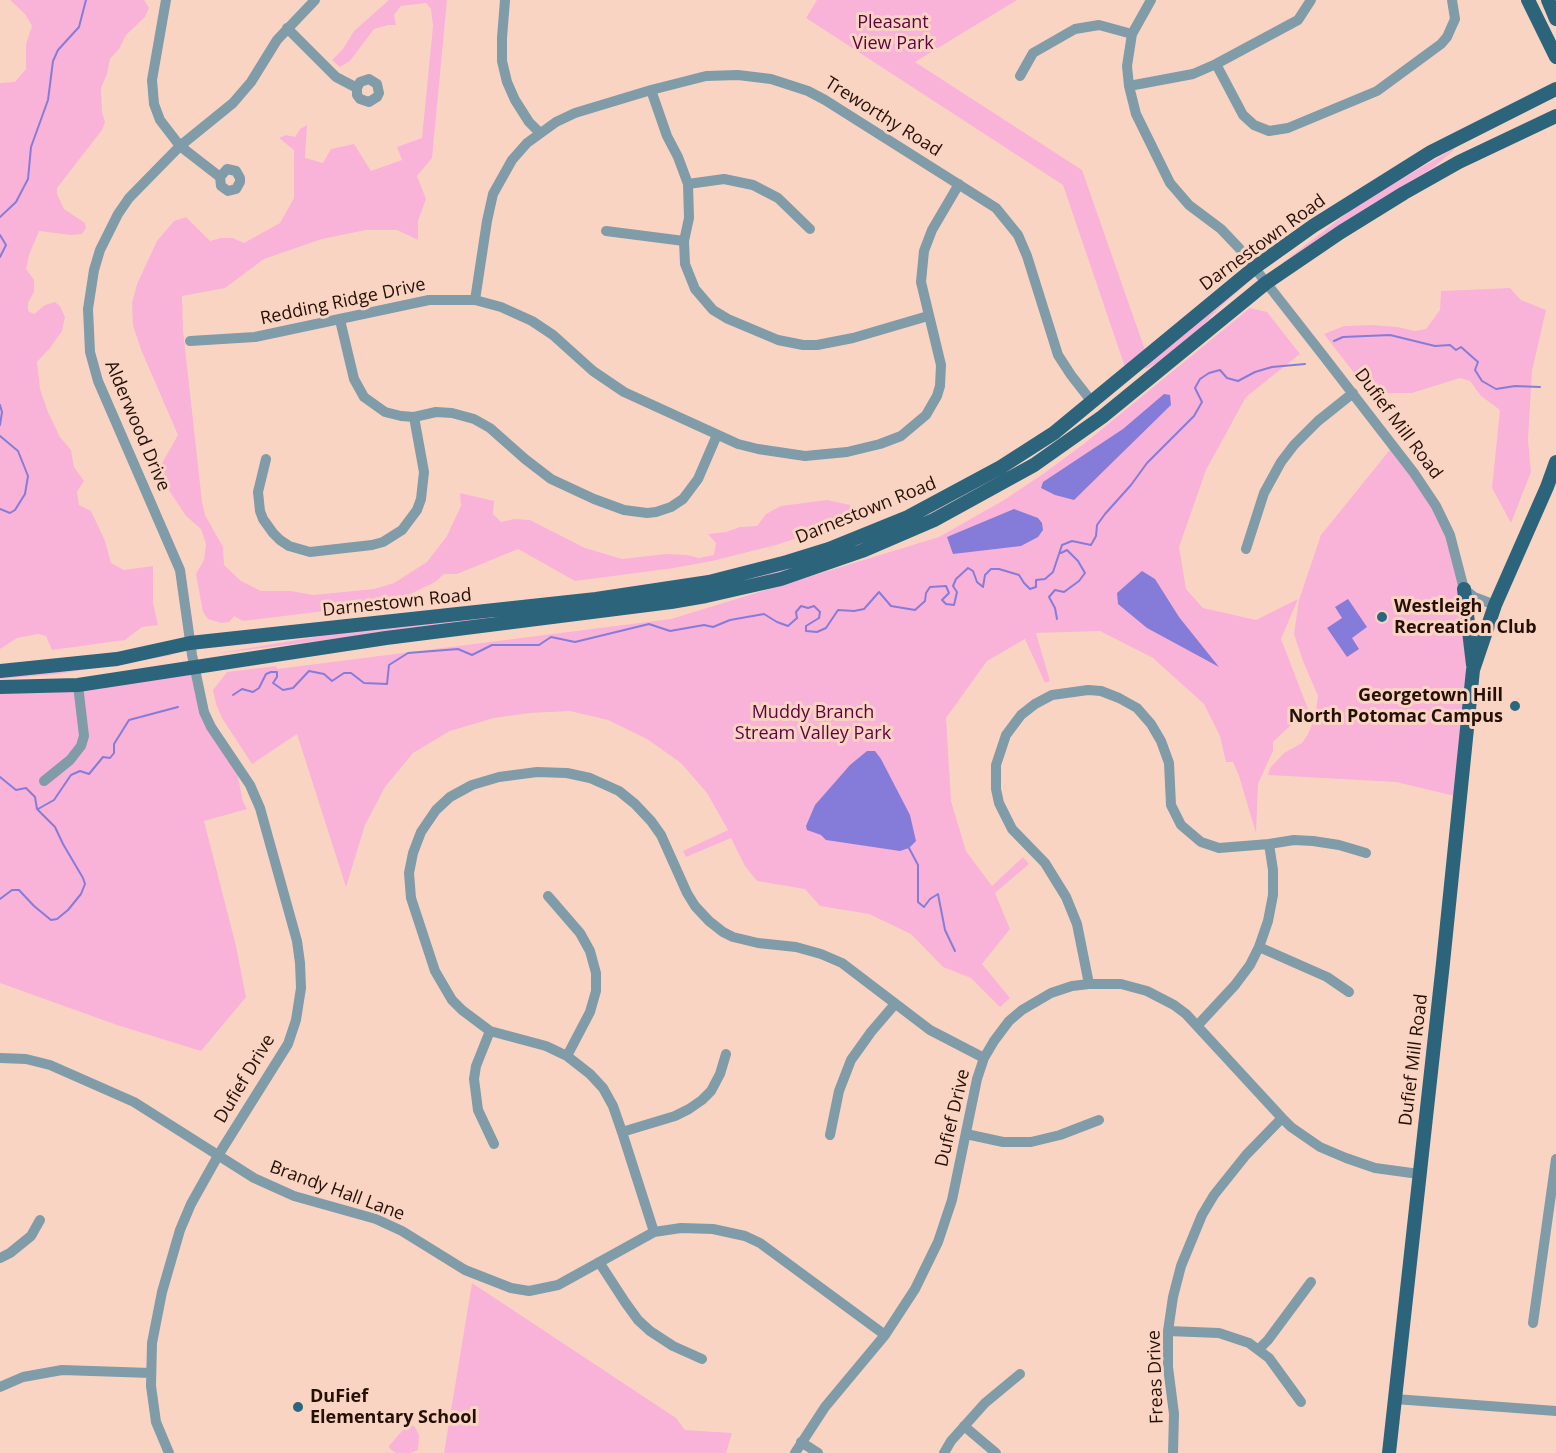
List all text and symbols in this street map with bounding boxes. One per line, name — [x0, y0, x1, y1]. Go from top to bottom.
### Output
park label: Pleasant View Park — [852, 12, 934, 54]
street label: Treworthy Road — [821, 72, 945, 162]
street label: Darnestown Road — [1196, 190, 1330, 296]
street label: Redding Ridge Drive — [258, 274, 428, 330]
street label: Alderwood Drive — [100, 357, 174, 495]
street label: Dufief Mill Road — [1349, 364, 1447, 484]
street label: Darnestown Road — [792, 473, 940, 549]
street label: Darnestown Road — [321, 584, 473, 622]
place label: Westleigh Recreation Club — [1394, 596, 1537, 638]
marker: Westleigh Recreation Club — [1375, 610, 1389, 624]
place label: Georgetown Hill North Potomac Campus — [1289, 685, 1503, 728]
marker: Georgetown Hill North Potomac Campus — [1508, 699, 1522, 713]
park label: Muddy Branch Stream Valley Park — [735, 702, 891, 744]
street label: Dufief Mill Road — [1395, 993, 1433, 1127]
street label: Dufief Drive — [210, 1031, 280, 1127]
street label: Dufief Drive — [931, 1067, 975, 1169]
street label: Brandy Hall Lane — [266, 1157, 408, 1225]
street label: Freas Drive — [1144, 1330, 1168, 1424]
place label: DuFief Elementary School — [310, 1386, 477, 1428]
marker: DuFief Elementary School — [291, 1400, 305, 1414]

